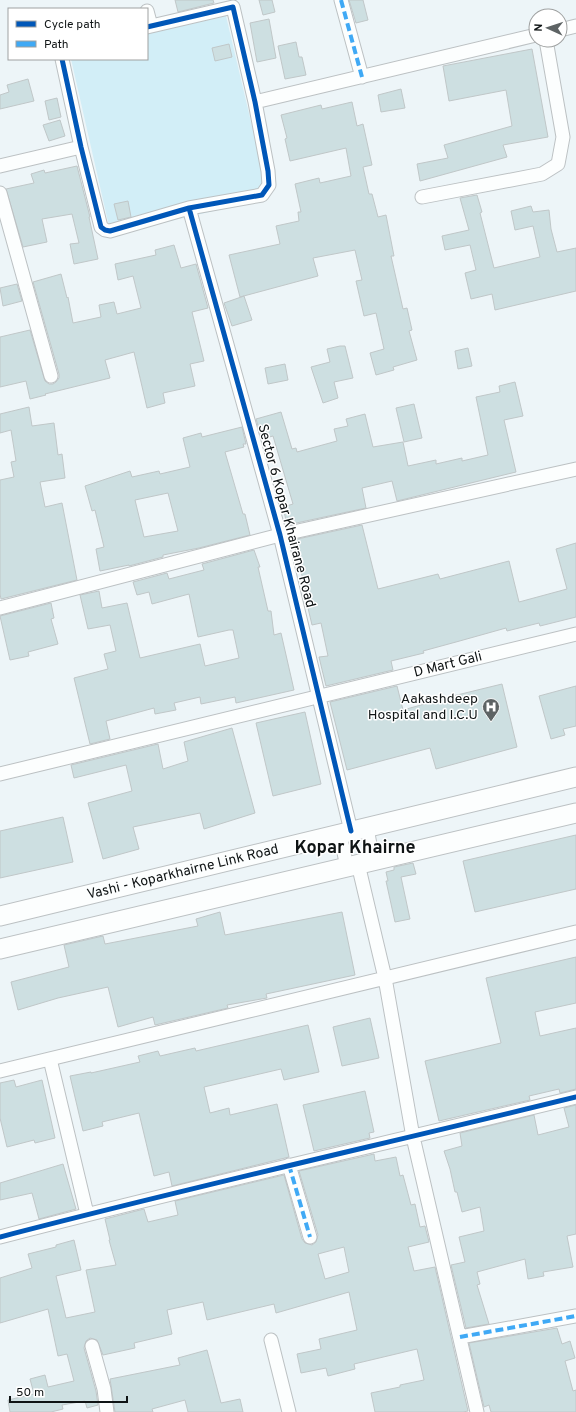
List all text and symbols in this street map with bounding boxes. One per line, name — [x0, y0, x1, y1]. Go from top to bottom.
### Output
legend — [8, 8, 148, 60]
north arrow — [528, 8, 568, 48]
text: Cycle path — [44, 17, 101, 33]
text: N — [532, 23, 546, 32]
text: Path — [44, 37, 69, 53]
street label: Sector 6 Kopar Khairane Road — [253, 422, 319, 610]
street label: D Mart Gali — [412, 648, 484, 682]
place label: Aakashdeep Hospital and I.C.U — [368, 691, 478, 724]
hospital icon: Aakashdeep Hospital and I.C.U — [481, 697, 501, 722]
district label: Kopar Khairne — [294, 837, 416, 860]
street label: Vashi - Koparkhairne Link Road — [85, 841, 280, 903]
scale bar — [10, 1378, 127, 1404]
text: 50 m — [16, 1385, 44, 1401]

